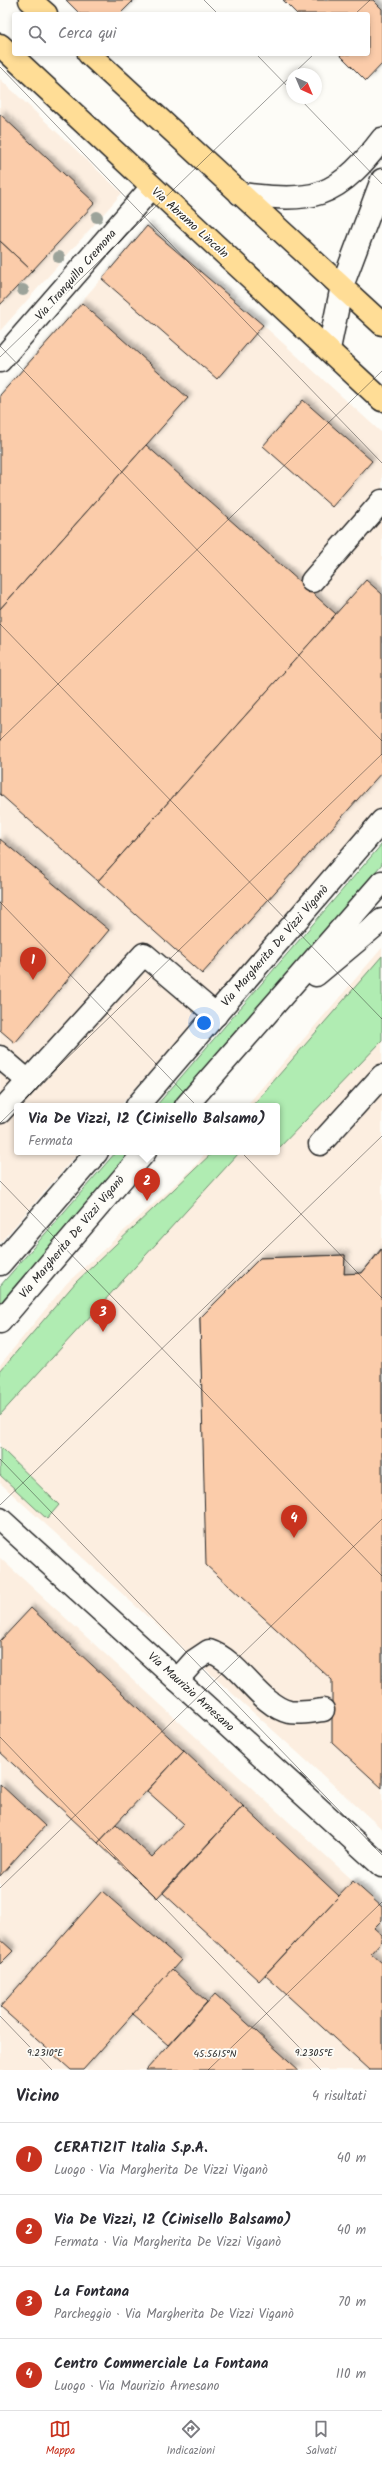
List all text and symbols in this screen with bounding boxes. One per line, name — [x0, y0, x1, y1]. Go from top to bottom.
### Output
search box — [12, 12, 370, 56]
text: Cerca qui — [58, 22, 116, 46]
icon: search — [26, 23, 48, 45]
north arrow — [286, 68, 322, 104]
street label: Via Abramo Lincoln — [147, 183, 233, 263]
street label: Via Tranquillo Cremona — [31, 225, 121, 325]
street label: Via Margherita De Vizzi Viganò — [217, 881, 333, 1011]
pin: 1 — [20, 947, 46, 980]
your location — [194, 1013, 214, 1033]
popup — [14, 1103, 280, 1155]
text: Via De Vizzi, 12 (Cinisello Balsamo) — [28, 1107, 266, 1131]
text: Fermata — [28, 1131, 73, 1152]
pin: 2 — [134, 1168, 160, 1201]
street label: Via Margherita De Vizzi Viganò — [15, 1171, 129, 1303]
pin: 3 — [90, 1299, 116, 1332]
pin: 4 — [281, 1505, 307, 1538]
street label: Via Maurizio Arnesano — [143, 1648, 239, 1736]
text: 9.2310°E — [27, 2045, 64, 2061]
text: 9.2305°E — [295, 2045, 334, 2061]
text: 45.5615°N — [194, 2046, 237, 2062]
text: Vicino — [16, 2083, 59, 2110]
text: 4 risultati — [312, 2086, 366, 2107]
text: CERATIZIT Italia S.p.A. — [54, 2136, 208, 2160]
text: 1 — [27, 2148, 31, 2169]
text: 40 m — [337, 2148, 366, 2169]
text: Luogo · Via Margherita De Vizzi Viganò — [54, 2160, 268, 2181]
text: Via De Vizzi, 12 (Cinisello Balsamo) — [54, 2208, 292, 2232]
text: 2 — [25, 2220, 33, 2241]
text: 40 m — [337, 2220, 366, 2241]
text: Fermata · Via Margherita De Vizzi Viganò — [54, 2232, 281, 2253]
text: La Fontana — [54, 2280, 129, 2304]
text: 3 — [25, 2292, 33, 2313]
text: 70 m — [338, 2292, 366, 2313]
text: Parcheggio · Via Margherita De Vizzi Viganò — [54, 2304, 294, 2325]
text: Centro Commerciale La Fontana — [54, 2352, 268, 2376]
text: 4 — [25, 2364, 33, 2385]
text: 110 m — [336, 2364, 366, 2385]
text: Luogo · Via Maurizio Arnesano — [54, 2376, 220, 2397]
tab: Mappa — [46, 2418, 75, 2460]
tab: Indicazioni — [166, 2418, 215, 2460]
tab: Salvati — [306, 2418, 336, 2460]

